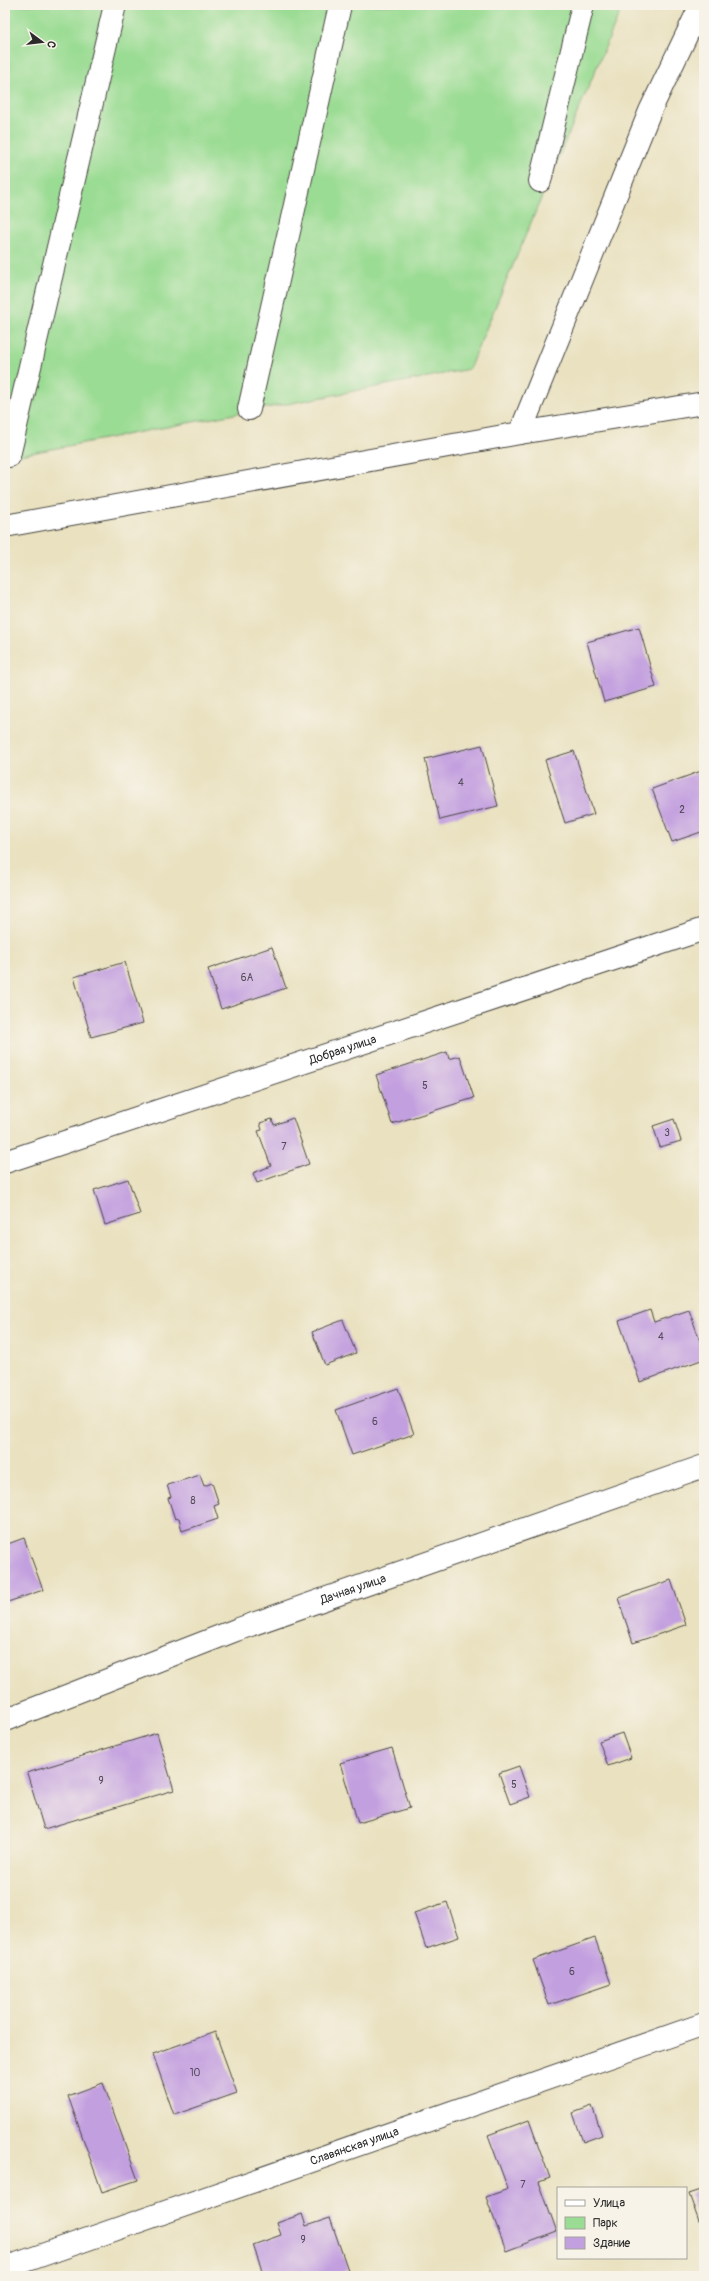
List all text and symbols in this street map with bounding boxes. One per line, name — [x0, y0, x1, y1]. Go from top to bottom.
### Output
north arrow — [22, 22, 62, 62]
text: С — [44, 39, 58, 50]
house number: 4 — [458, 777, 464, 789]
house number: 2 — [679, 804, 685, 816]
house number: 6А — [241, 972, 254, 984]
street label: Добрая улица — [306, 1031, 379, 1068]
house number: 5 — [422, 1080, 428, 1092]
house number: 3 — [664, 1127, 670, 1139]
house number: 7 — [281, 1141, 287, 1153]
house number: 4 — [658, 1331, 664, 1343]
house number: 6 — [372, 1416, 378, 1428]
house number: 8 — [190, 1495, 196, 1507]
street label: Дачная улица — [317, 1570, 388, 1608]
house number: 9 — [98, 1775, 104, 1787]
house number: 5 — [511, 1779, 517, 1791]
house number: 6 — [569, 1966, 575, 1978]
house number: 10 — [190, 2067, 201, 2079]
street label: Славянская улица — [308, 2124, 401, 2168]
house number: 7 — [520, 2179, 526, 2191]
legend — [557, 2187, 687, 2259]
text: Улица — [593, 2196, 625, 2211]
text: Парк — [593, 2216, 618, 2231]
house number: 9 — [300, 2234, 306, 2246]
text: Здание — [593, 2236, 630, 2251]

